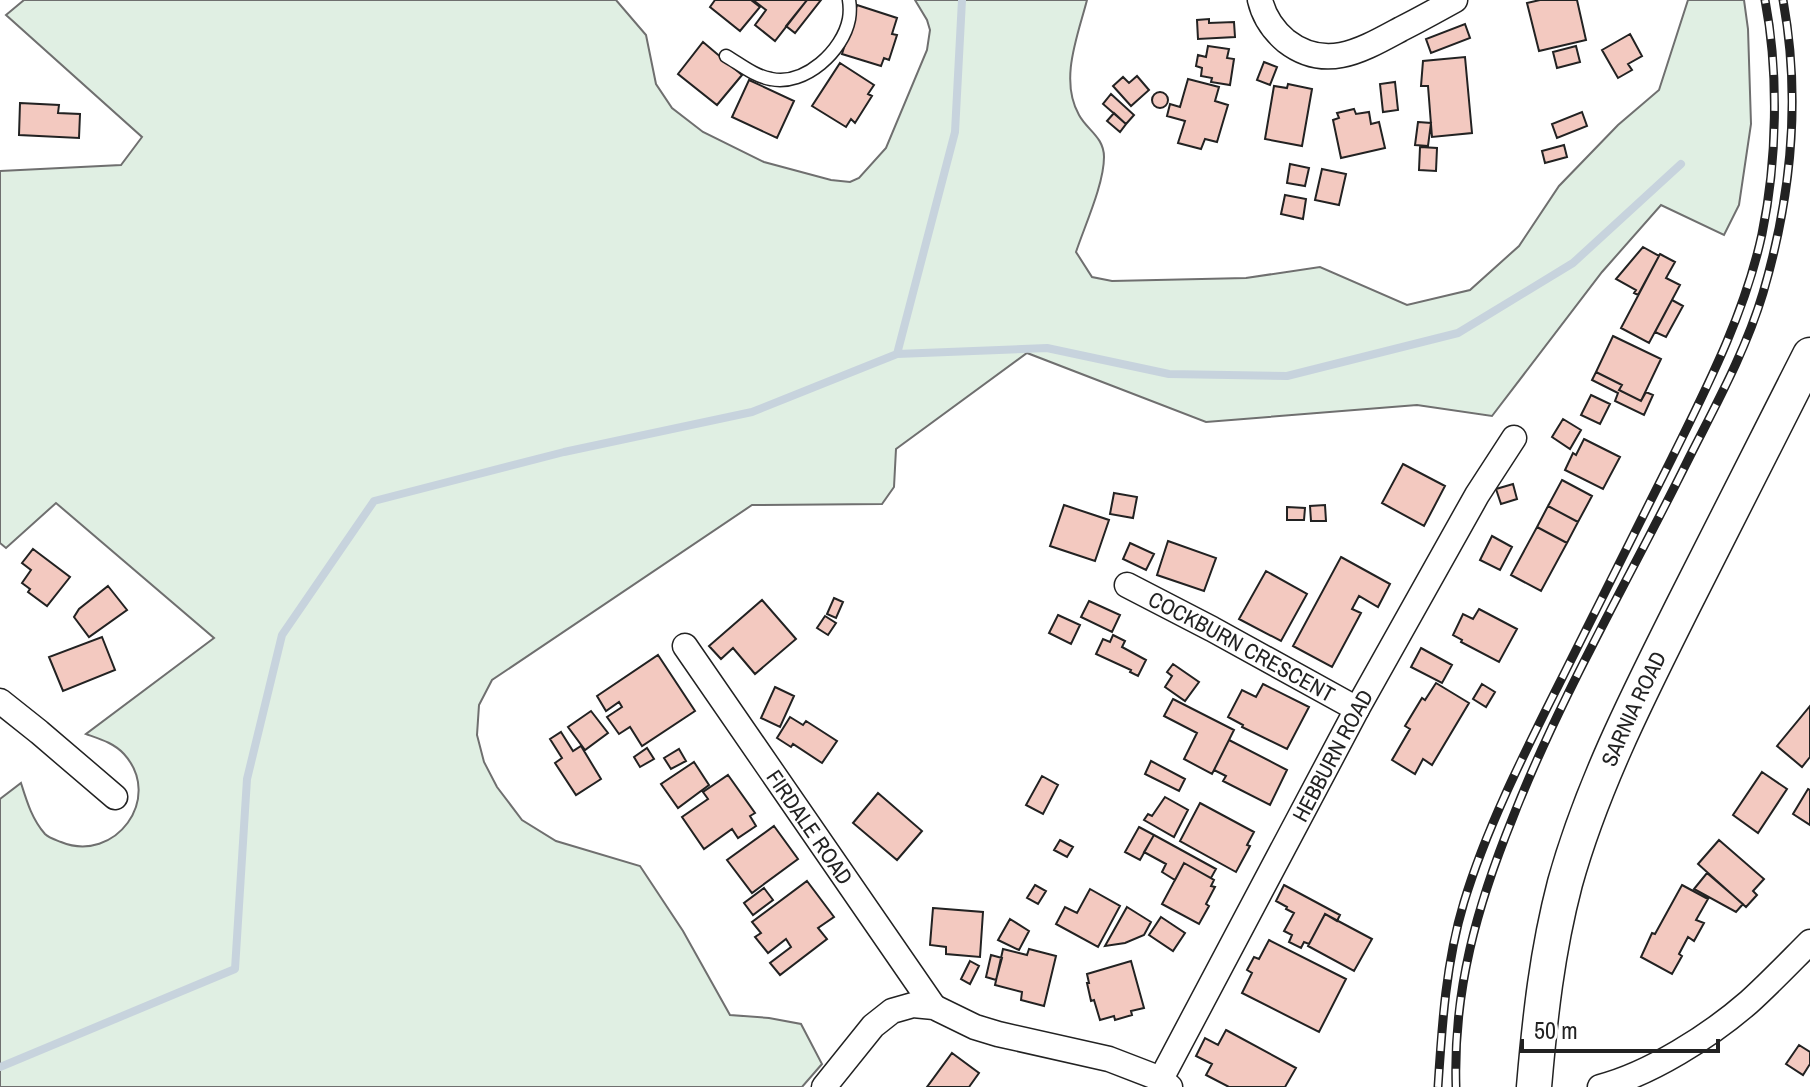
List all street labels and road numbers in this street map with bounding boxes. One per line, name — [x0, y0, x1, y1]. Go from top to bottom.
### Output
street label: COCKBURN CRESCENT — [1143, 584, 1340, 709]
street label: SARNIA ROAD — [1594, 646, 1673, 771]
street label: HEBBURN ROAD — [1285, 684, 1380, 827]
street label: FIRDALE ROAD — [760, 764, 860, 891]

